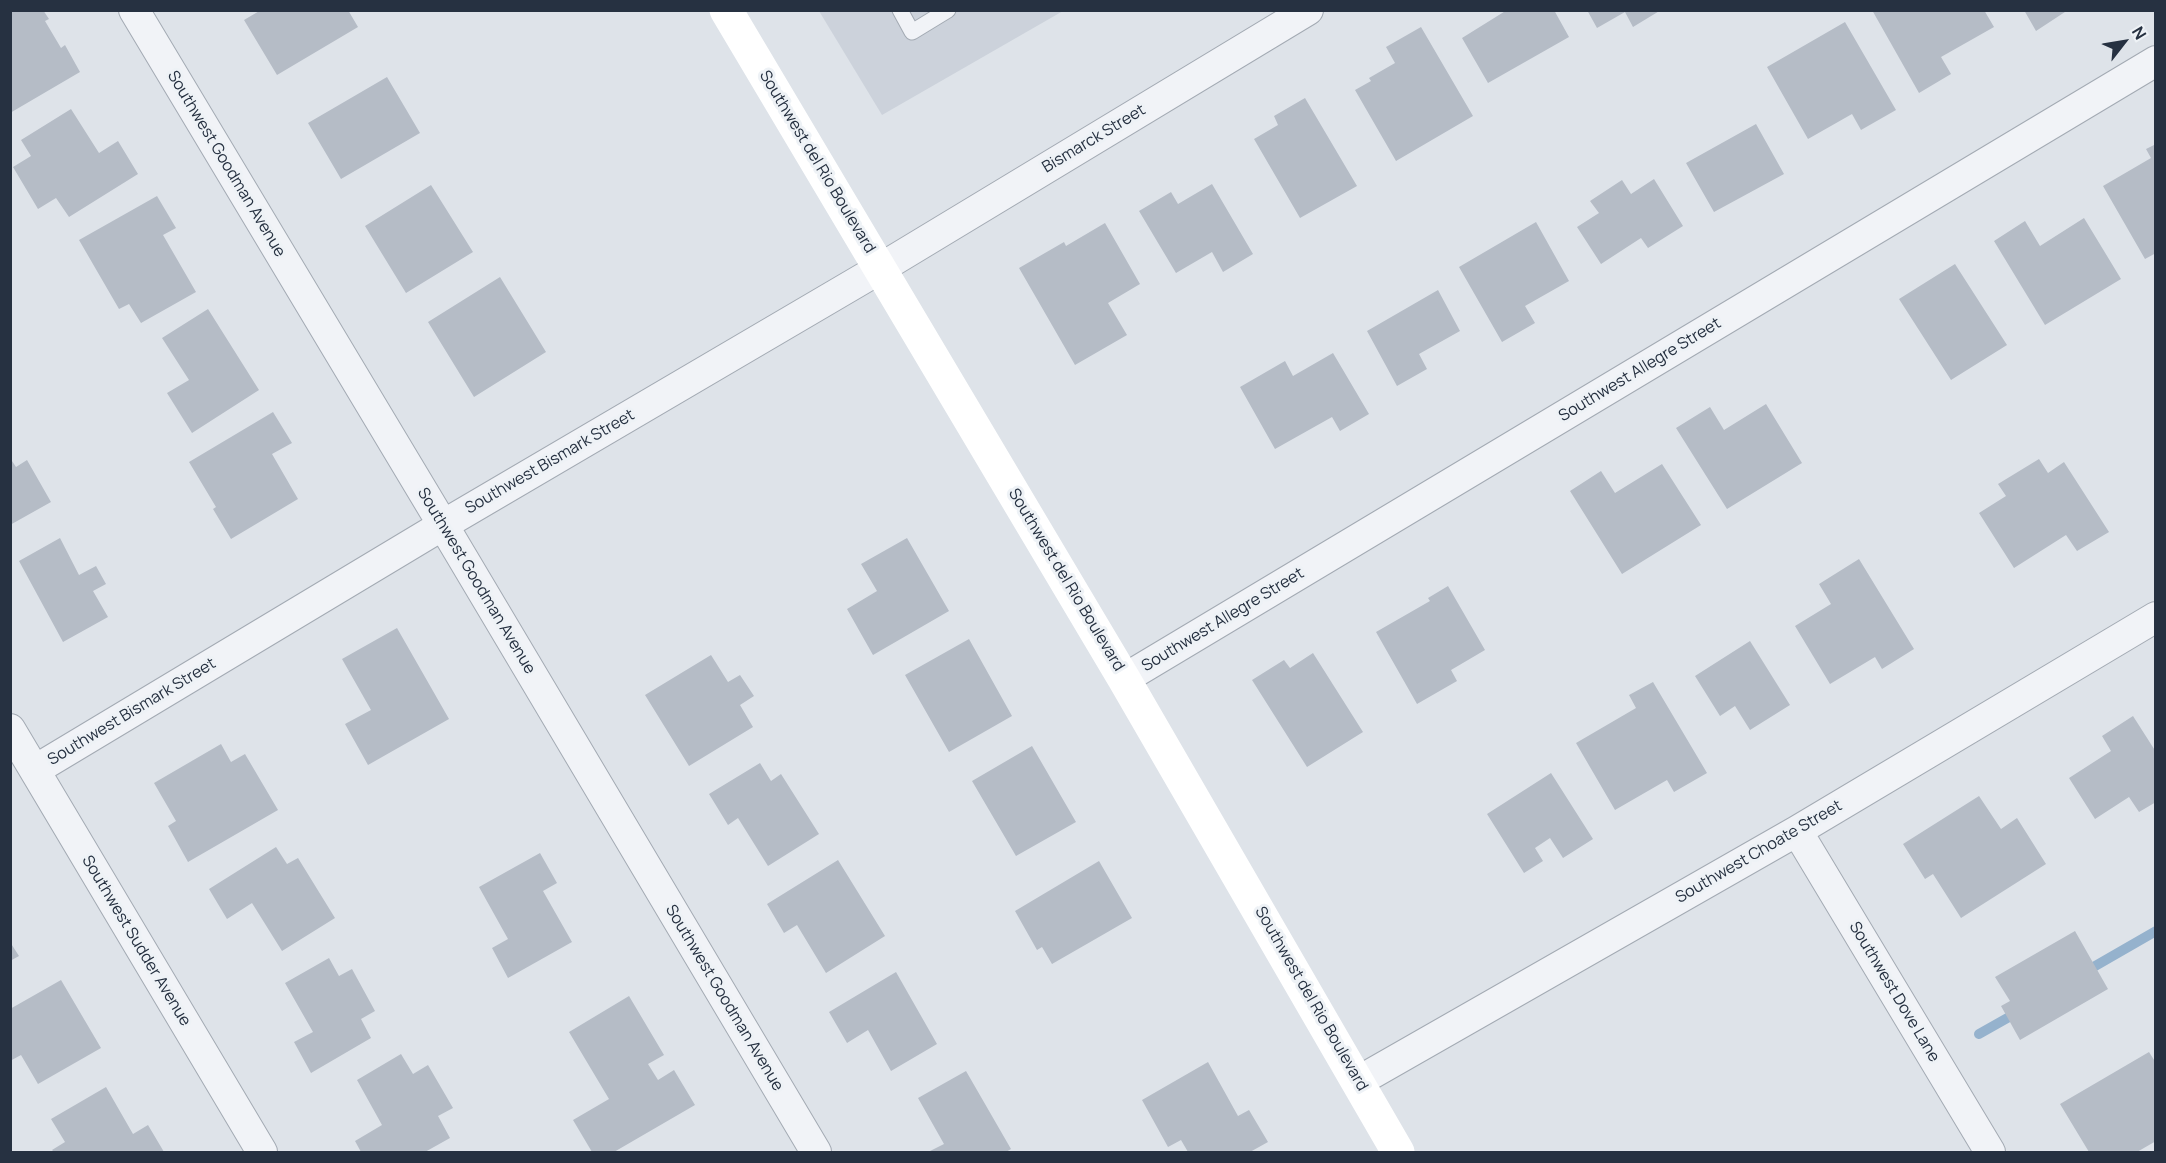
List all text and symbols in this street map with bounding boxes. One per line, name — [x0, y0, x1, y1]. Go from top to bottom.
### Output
north arrow — [2094, 12, 2154, 72]
text: N — [2127, 22, 2152, 43]
street label: Southwest Goodman Avenue — [163, 67, 289, 261]
street label: Southwest del Rio Boulevard — [755, 67, 879, 257]
street label: Bismarck Street — [1039, 101, 1149, 177]
street label: Southwest Allegre Street — [1555, 314, 1725, 426]
street label: Southwest Bismark Street — [462, 406, 638, 518]
street label: Southwest Goodman Avenue — [413, 484, 539, 678]
street label: Southwest del Rio Boulevard — [1004, 485, 1128, 675]
street label: Southwest Allegre Street — [1138, 564, 1308, 676]
street label: Southwest Bismark Street — [45, 654, 219, 770]
street label: Southwest Choate Street — [1672, 796, 1846, 908]
street label: Southwest Sudder Avenue — [77, 852, 195, 1030]
street label: Southwest Goodman Avenue — [661, 901, 787, 1095]
street label: Southwest del Rio Boulevard — [1250, 903, 1372, 1095]
street label: Southwest Dove Lane — [1845, 918, 1943, 1066]

